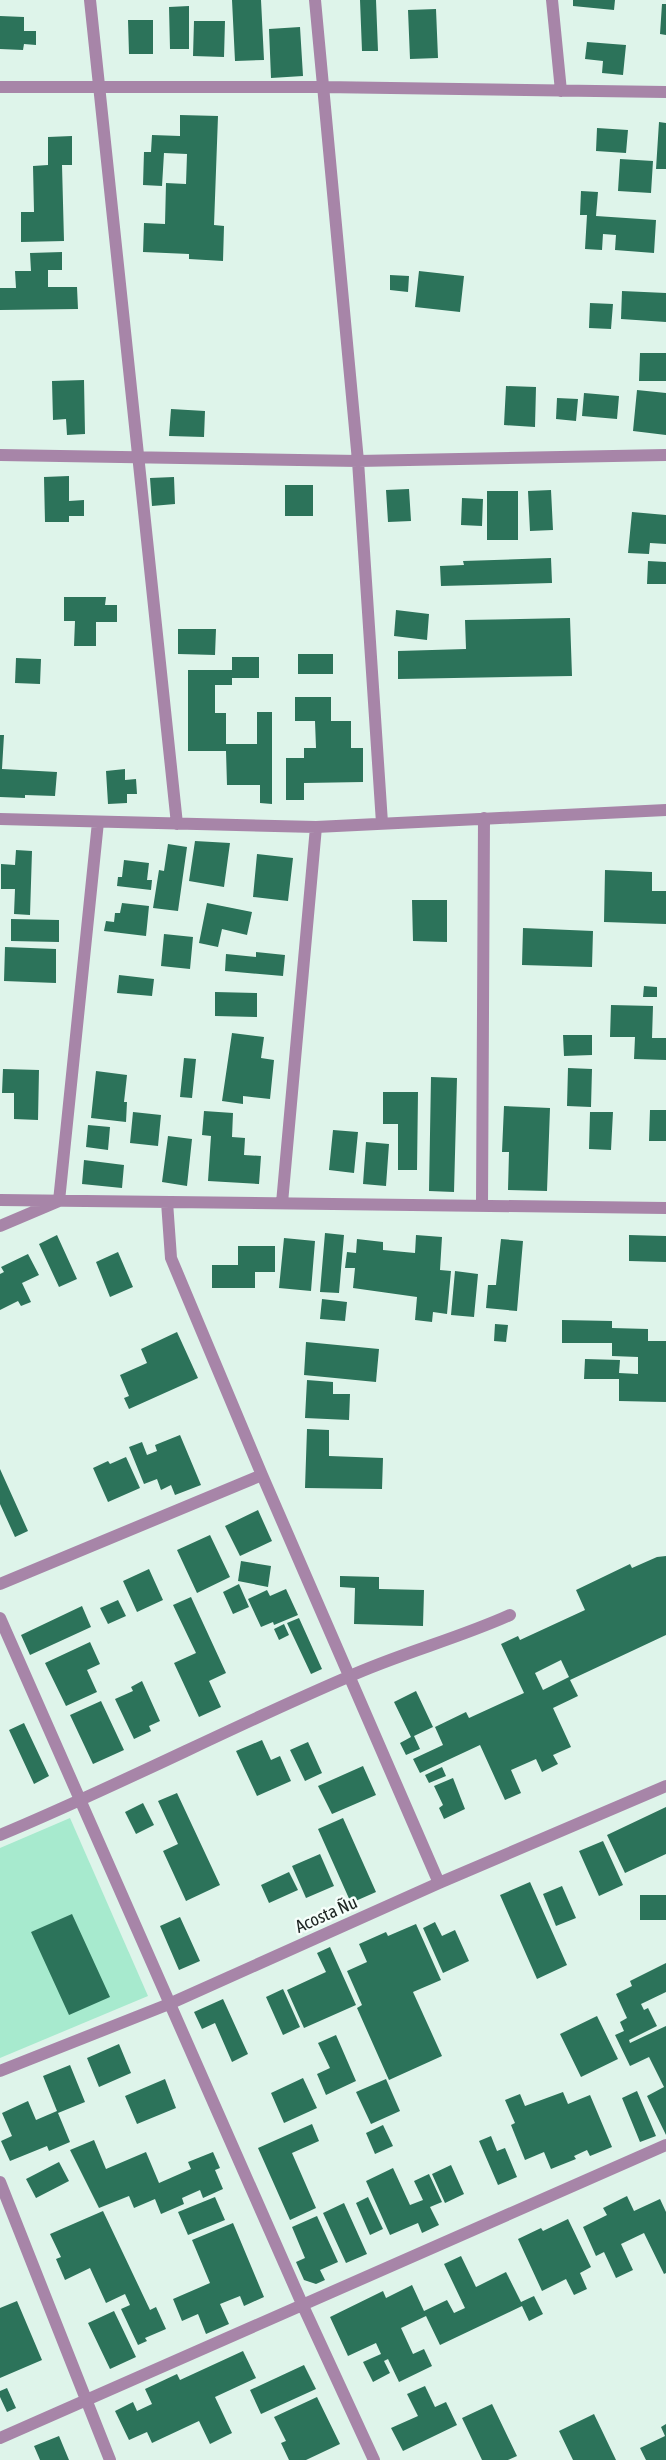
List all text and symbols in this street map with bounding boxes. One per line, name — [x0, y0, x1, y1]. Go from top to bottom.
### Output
street label: Acosta Ñu — [292, 1891, 360, 1937]

